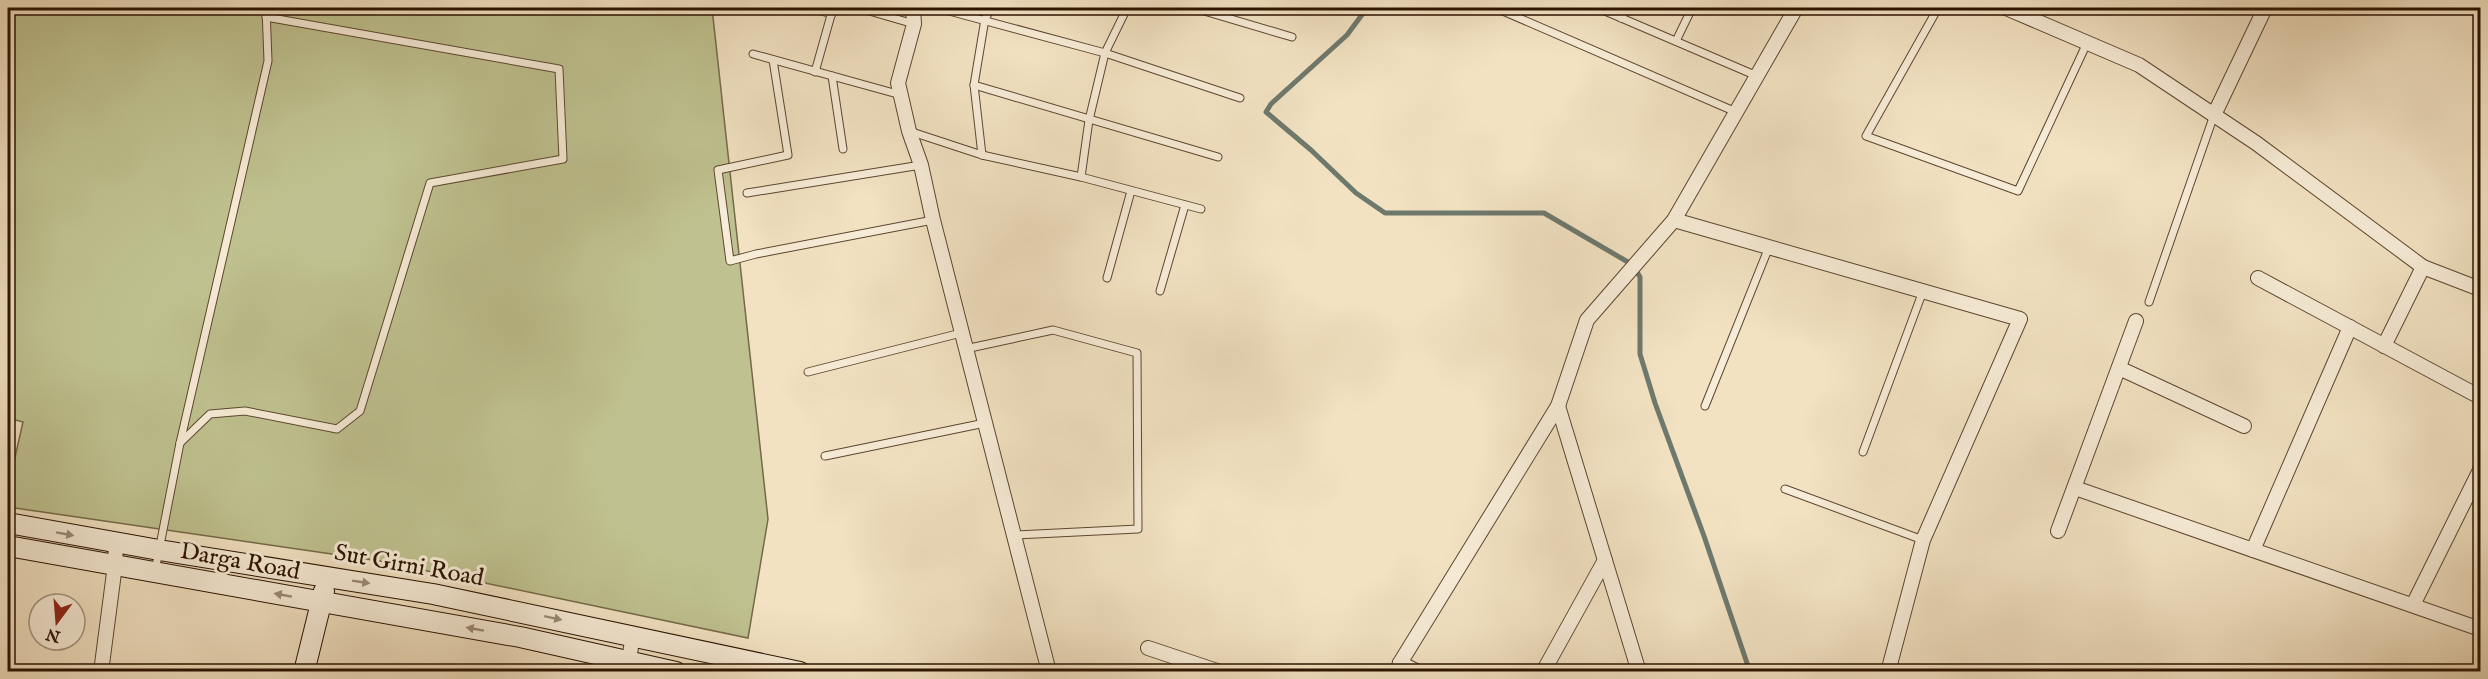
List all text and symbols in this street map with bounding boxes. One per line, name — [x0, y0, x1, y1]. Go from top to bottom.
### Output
one-way arrow — [56, 530, 75, 539]
street label: Darga Road — [178, 536, 303, 588]
street label: Sut Girni Road — [332, 538, 486, 594]
one-way arrow — [352, 578, 371, 587]
one-way arrow — [273, 590, 292, 599]
north arrow — [27, 592, 87, 652]
one-way arrow — [543, 614, 562, 623]
text: N — [44, 623, 64, 646]
one-way arrow — [465, 624, 484, 633]

